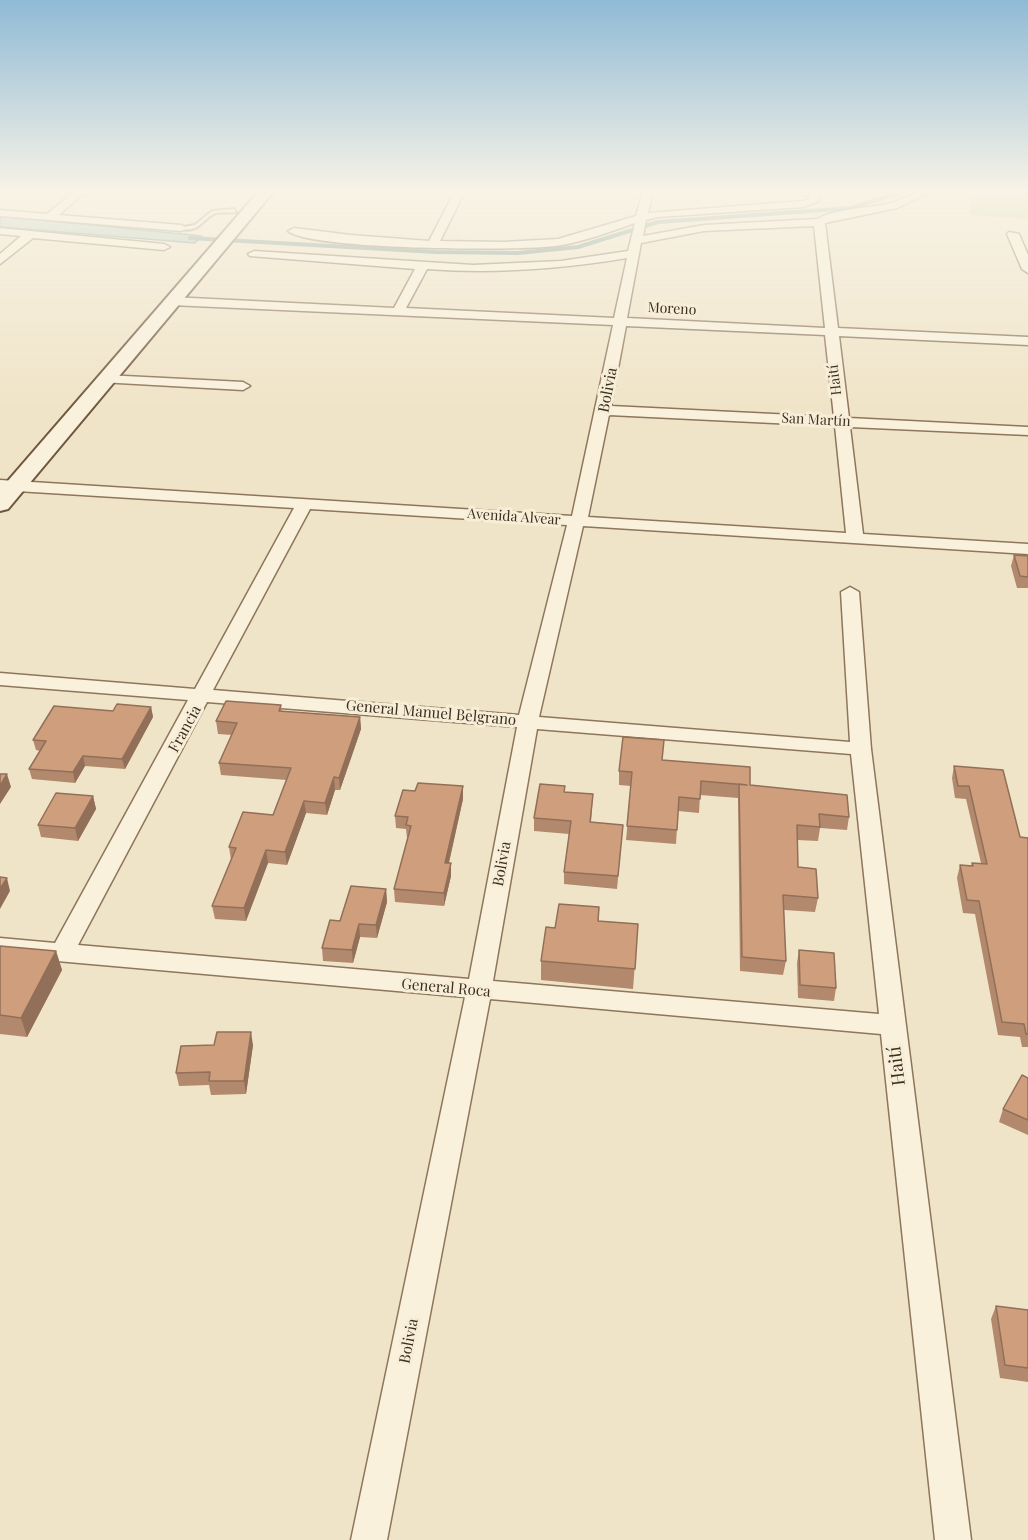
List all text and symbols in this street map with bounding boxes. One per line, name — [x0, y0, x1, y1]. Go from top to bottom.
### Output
street label: Moreno — [647, 299, 697, 319]
street label: Haití — [825, 364, 845, 396]
street label: Bolivia — [595, 366, 621, 414]
street label: San Martín — [781, 410, 851, 430]
street label: Avenida Alvear — [467, 505, 561, 529]
street label: General Manuel Belgrano — [345, 697, 517, 729]
street label: Francia — [165, 702, 205, 756]
street label: Bolivia — [489, 840, 515, 888]
street label: General Roca — [401, 975, 491, 1001]
street label: Haití — [884, 1045, 910, 1087]
street label: Bolivia — [396, 1317, 422, 1365]

